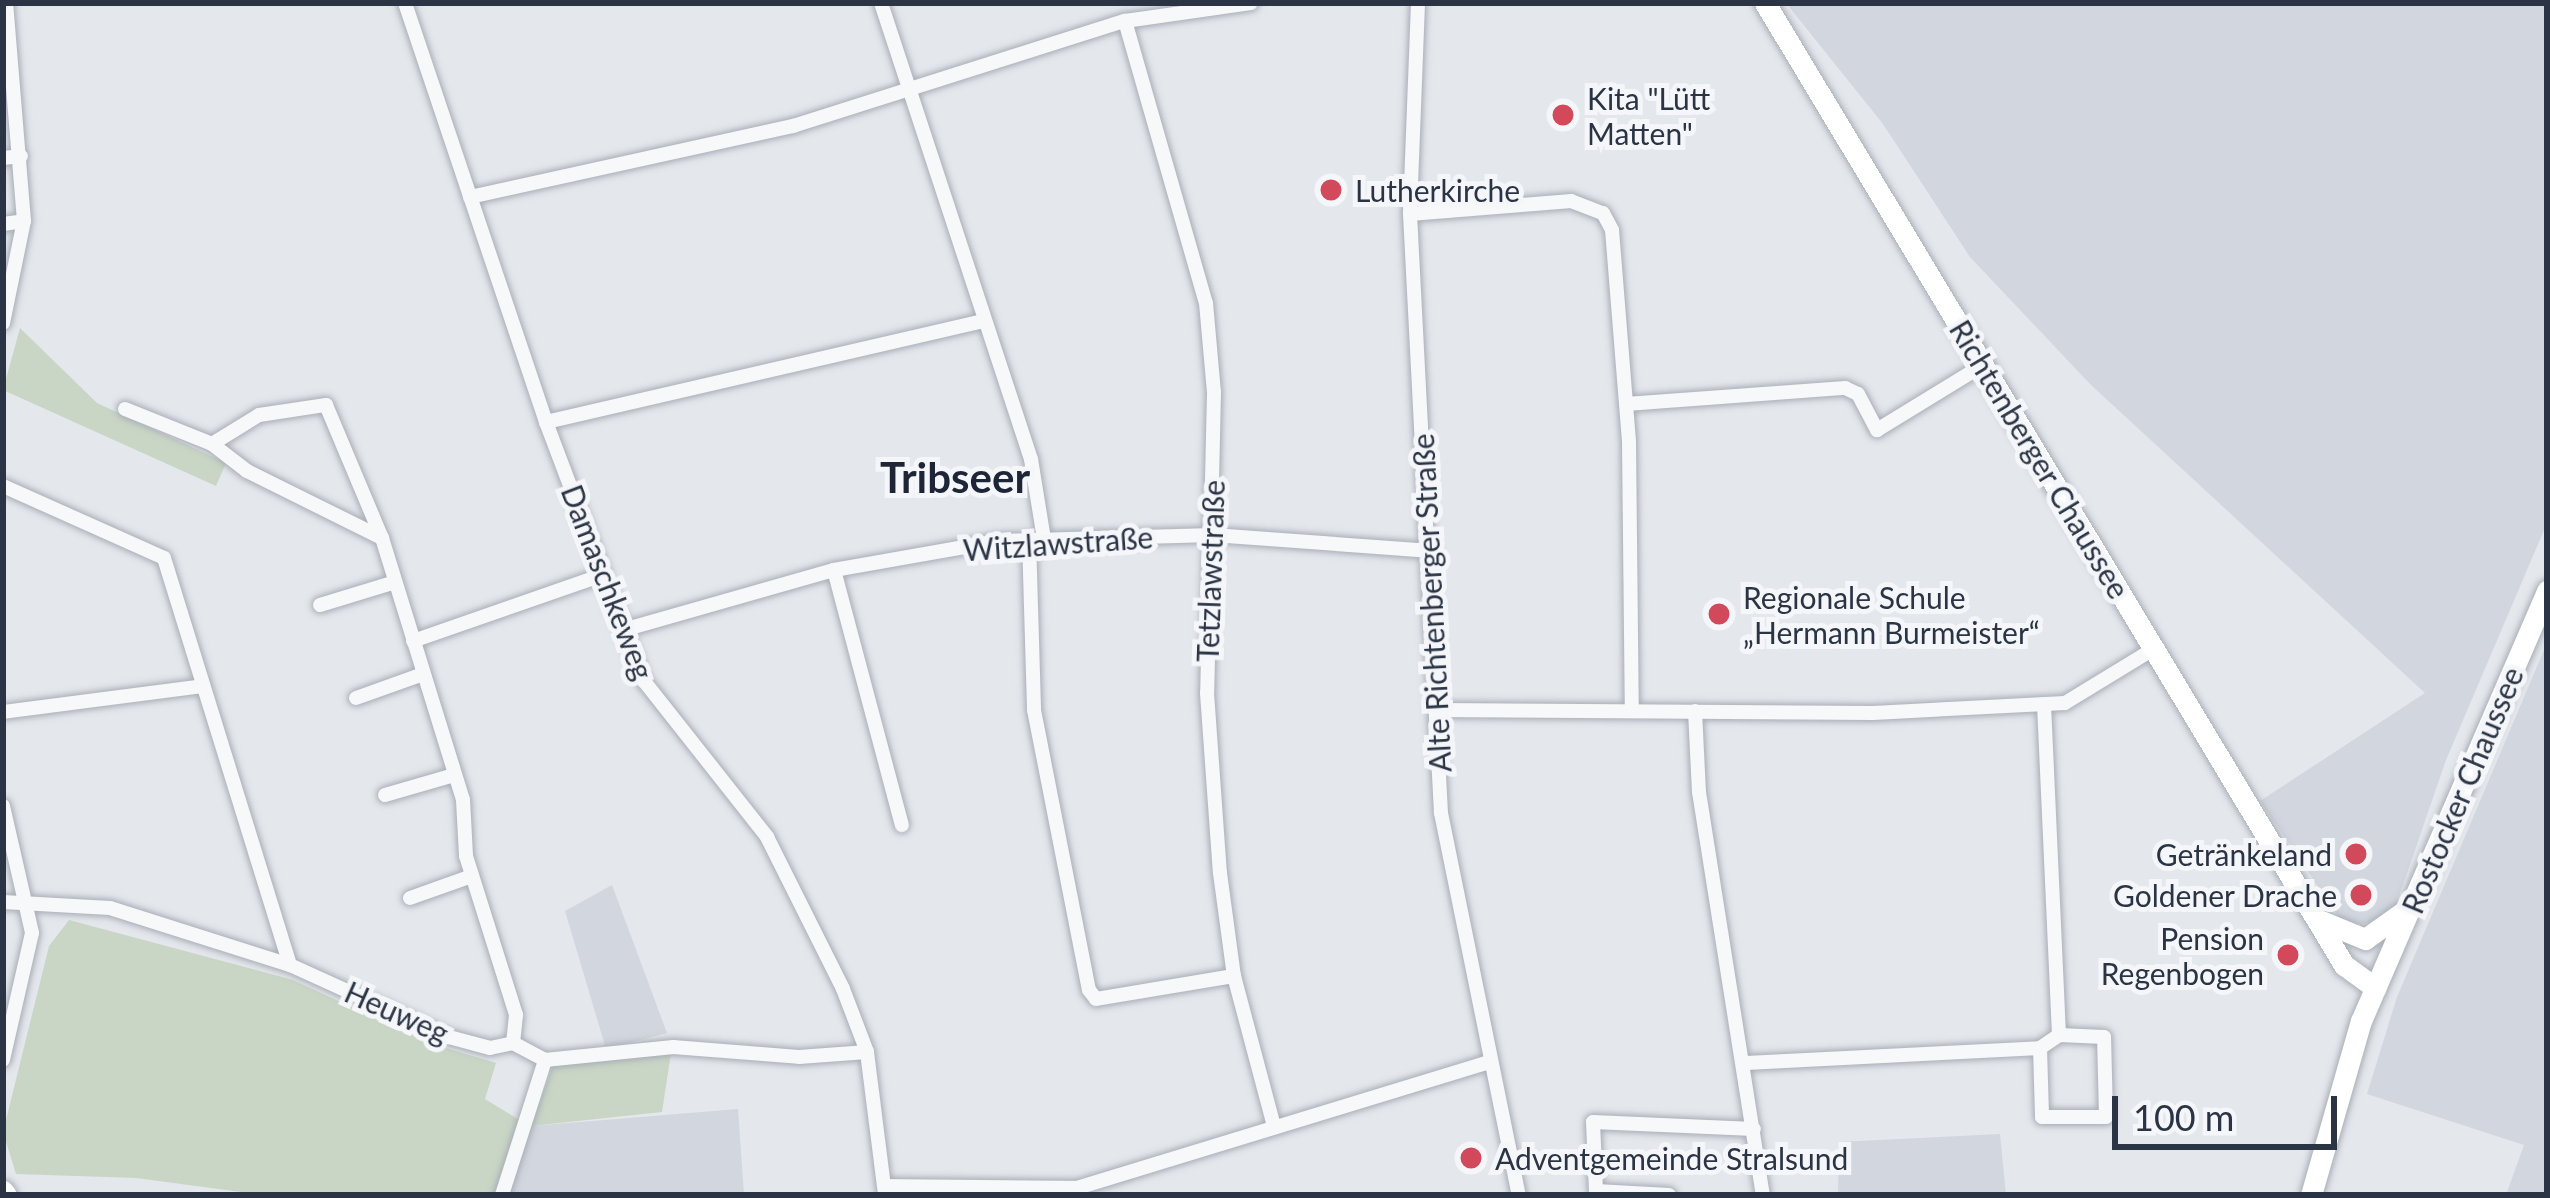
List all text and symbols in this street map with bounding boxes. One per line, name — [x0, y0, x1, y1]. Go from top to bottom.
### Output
place label: Kita "Lütt Matten" — [1587, 80, 1710, 150]
marker: Kita "Lütt Matten" — [1550, 102, 1576, 128]
place label: Lutherkirche — [1355, 172, 1520, 208]
marker: Lutherkirche — [1318, 177, 1344, 203]
street label: Richtenberger Chaussee — [1942, 313, 2138, 605]
street label: Alte Richtenberger Straße — [1404, 432, 1458, 774]
district label: Tribseer — [880, 452, 1030, 502]
street label: Damaschkeweg — [554, 479, 662, 685]
street label: Tetzlawstraße — [1189, 479, 1231, 663]
street label: Witzlawstraße — [962, 518, 1154, 568]
place label: Regionale Schule „Hermann Burmeister“ — [1743, 579, 2040, 650]
marker: Regionale Schule „Hermann Burmeister“ — [1706, 601, 1732, 627]
street label: Rostocker Chaussee — [2394, 661, 2530, 919]
place label: Getränkeland — [2156, 836, 2332, 872]
marker: Getränkeland — [2343, 841, 2369, 867]
place label: Goldener Drache — [2112, 877, 2337, 913]
marker: Goldener Drache — [2348, 882, 2374, 908]
place label: Pension Regenbogen — [2101, 920, 2264, 990]
marker: Pension Regenbogen — [2275, 942, 2301, 968]
street label: Heuweg — [340, 973, 454, 1051]
scale bar — [2118, 1072, 2343, 1146]
text: 100 m — [2133, 1095, 2234, 1139]
place label: Adventgemeinde Stralsund — [1495, 1140, 1848, 1176]
marker: Adventgemeinde Stralsund — [1458, 1145, 1484, 1171]

